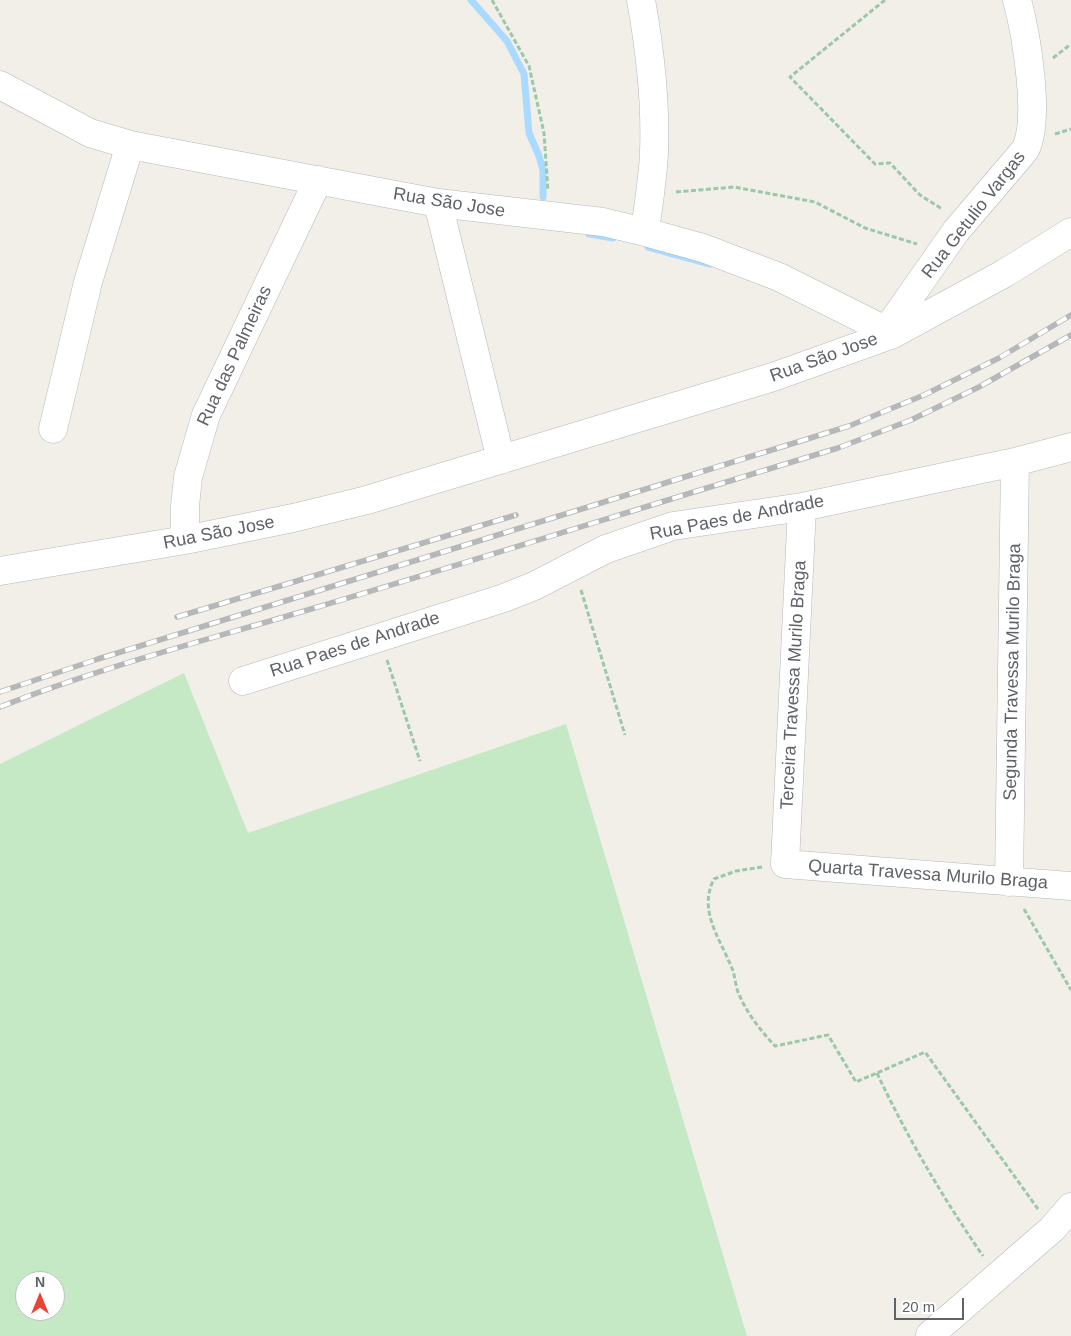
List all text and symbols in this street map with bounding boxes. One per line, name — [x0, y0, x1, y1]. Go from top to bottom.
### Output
street label: Rua Getulio Vargas — [918, 147, 1030, 283]
street label: Rua São Jose — [391, 183, 507, 223]
street label: Rua das Palmeiras — [193, 283, 277, 429]
street label: Rua São Jose — [767, 329, 881, 387]
street label: Rua Paes de Andrade — [648, 490, 826, 546]
street label: Rua São Jose — [161, 512, 277, 554]
street label: Segunda Travessa Murilo Braga — [1000, 543, 1026, 801]
street label: Terceira Travessa Murilo Braga — [777, 560, 811, 810]
street label: Rua Paes de Andrade — [267, 607, 443, 683]
street label: Quarta Travessa Murilo Braga — [807, 856, 1049, 894]
north arrow — [15, 1271, 65, 1321]
text: N — [35, 1274, 45, 1290]
scale bar — [896, 1288, 966, 1320]
text: 20 m — [902, 1298, 935, 1315]

